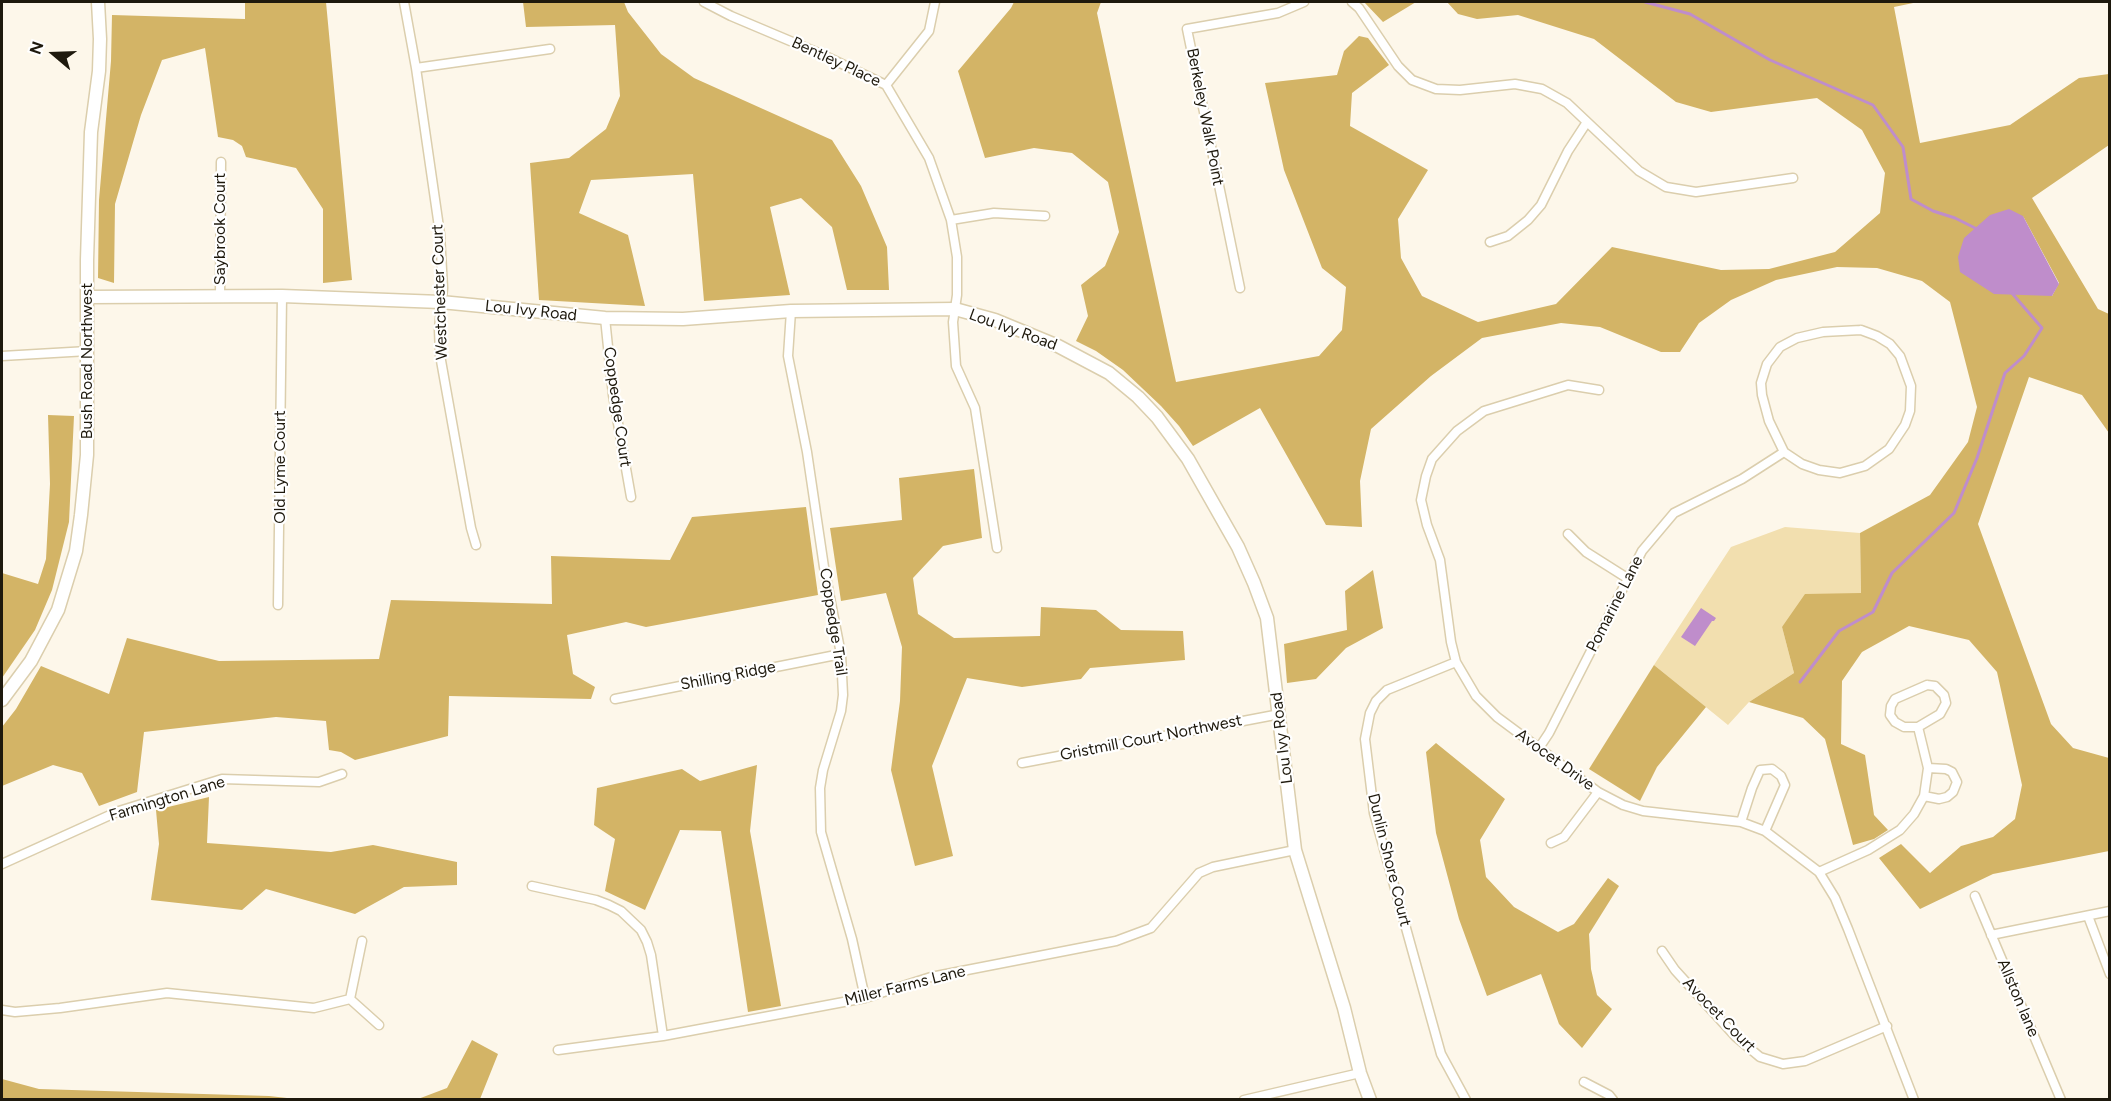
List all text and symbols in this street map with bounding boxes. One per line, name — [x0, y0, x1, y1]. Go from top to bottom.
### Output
north arrow — [24, 24, 84, 84]
street label: Bentley Place — [788, 33, 884, 91]
text: N — [26, 39, 48, 57]
street label: Berkeley Walk Point — [1182, 47, 1228, 187]
street label: Saybrook Court — [210, 173, 230, 285]
street label: Westchester Court — [428, 224, 452, 360]
street label: Bush Road Northwest — [77, 283, 97, 439]
street label: Lou Ivy Road — [484, 297, 578, 325]
street label: Lou Ivy Road — [966, 305, 1060, 355]
street label: Coppedge Court — [599, 346, 635, 468]
street label: Old Lyme Court — [270, 410, 290, 524]
street label: Pomarine Lane — [1583, 553, 1647, 655]
street label: Coppedge Trail — [815, 567, 851, 677]
street label: Shilling Ridge — [679, 657, 777, 695]
street label: Lou Ivy Road — [1267, 691, 1297, 785]
street label: Gristmill Court Northwest — [1058, 711, 1244, 765]
street label: Avocet Drive — [1512, 725, 1598, 795]
street label: Farmington Lane — [107, 772, 227, 826]
street label: Dunlin Shore Court — [1363, 792, 1415, 928]
street label: Allston lane — [1993, 956, 2043, 1040]
street label: Miller Farms Lane — [843, 962, 967, 1010]
street label: Avocet Court — [1679, 974, 1759, 1056]

